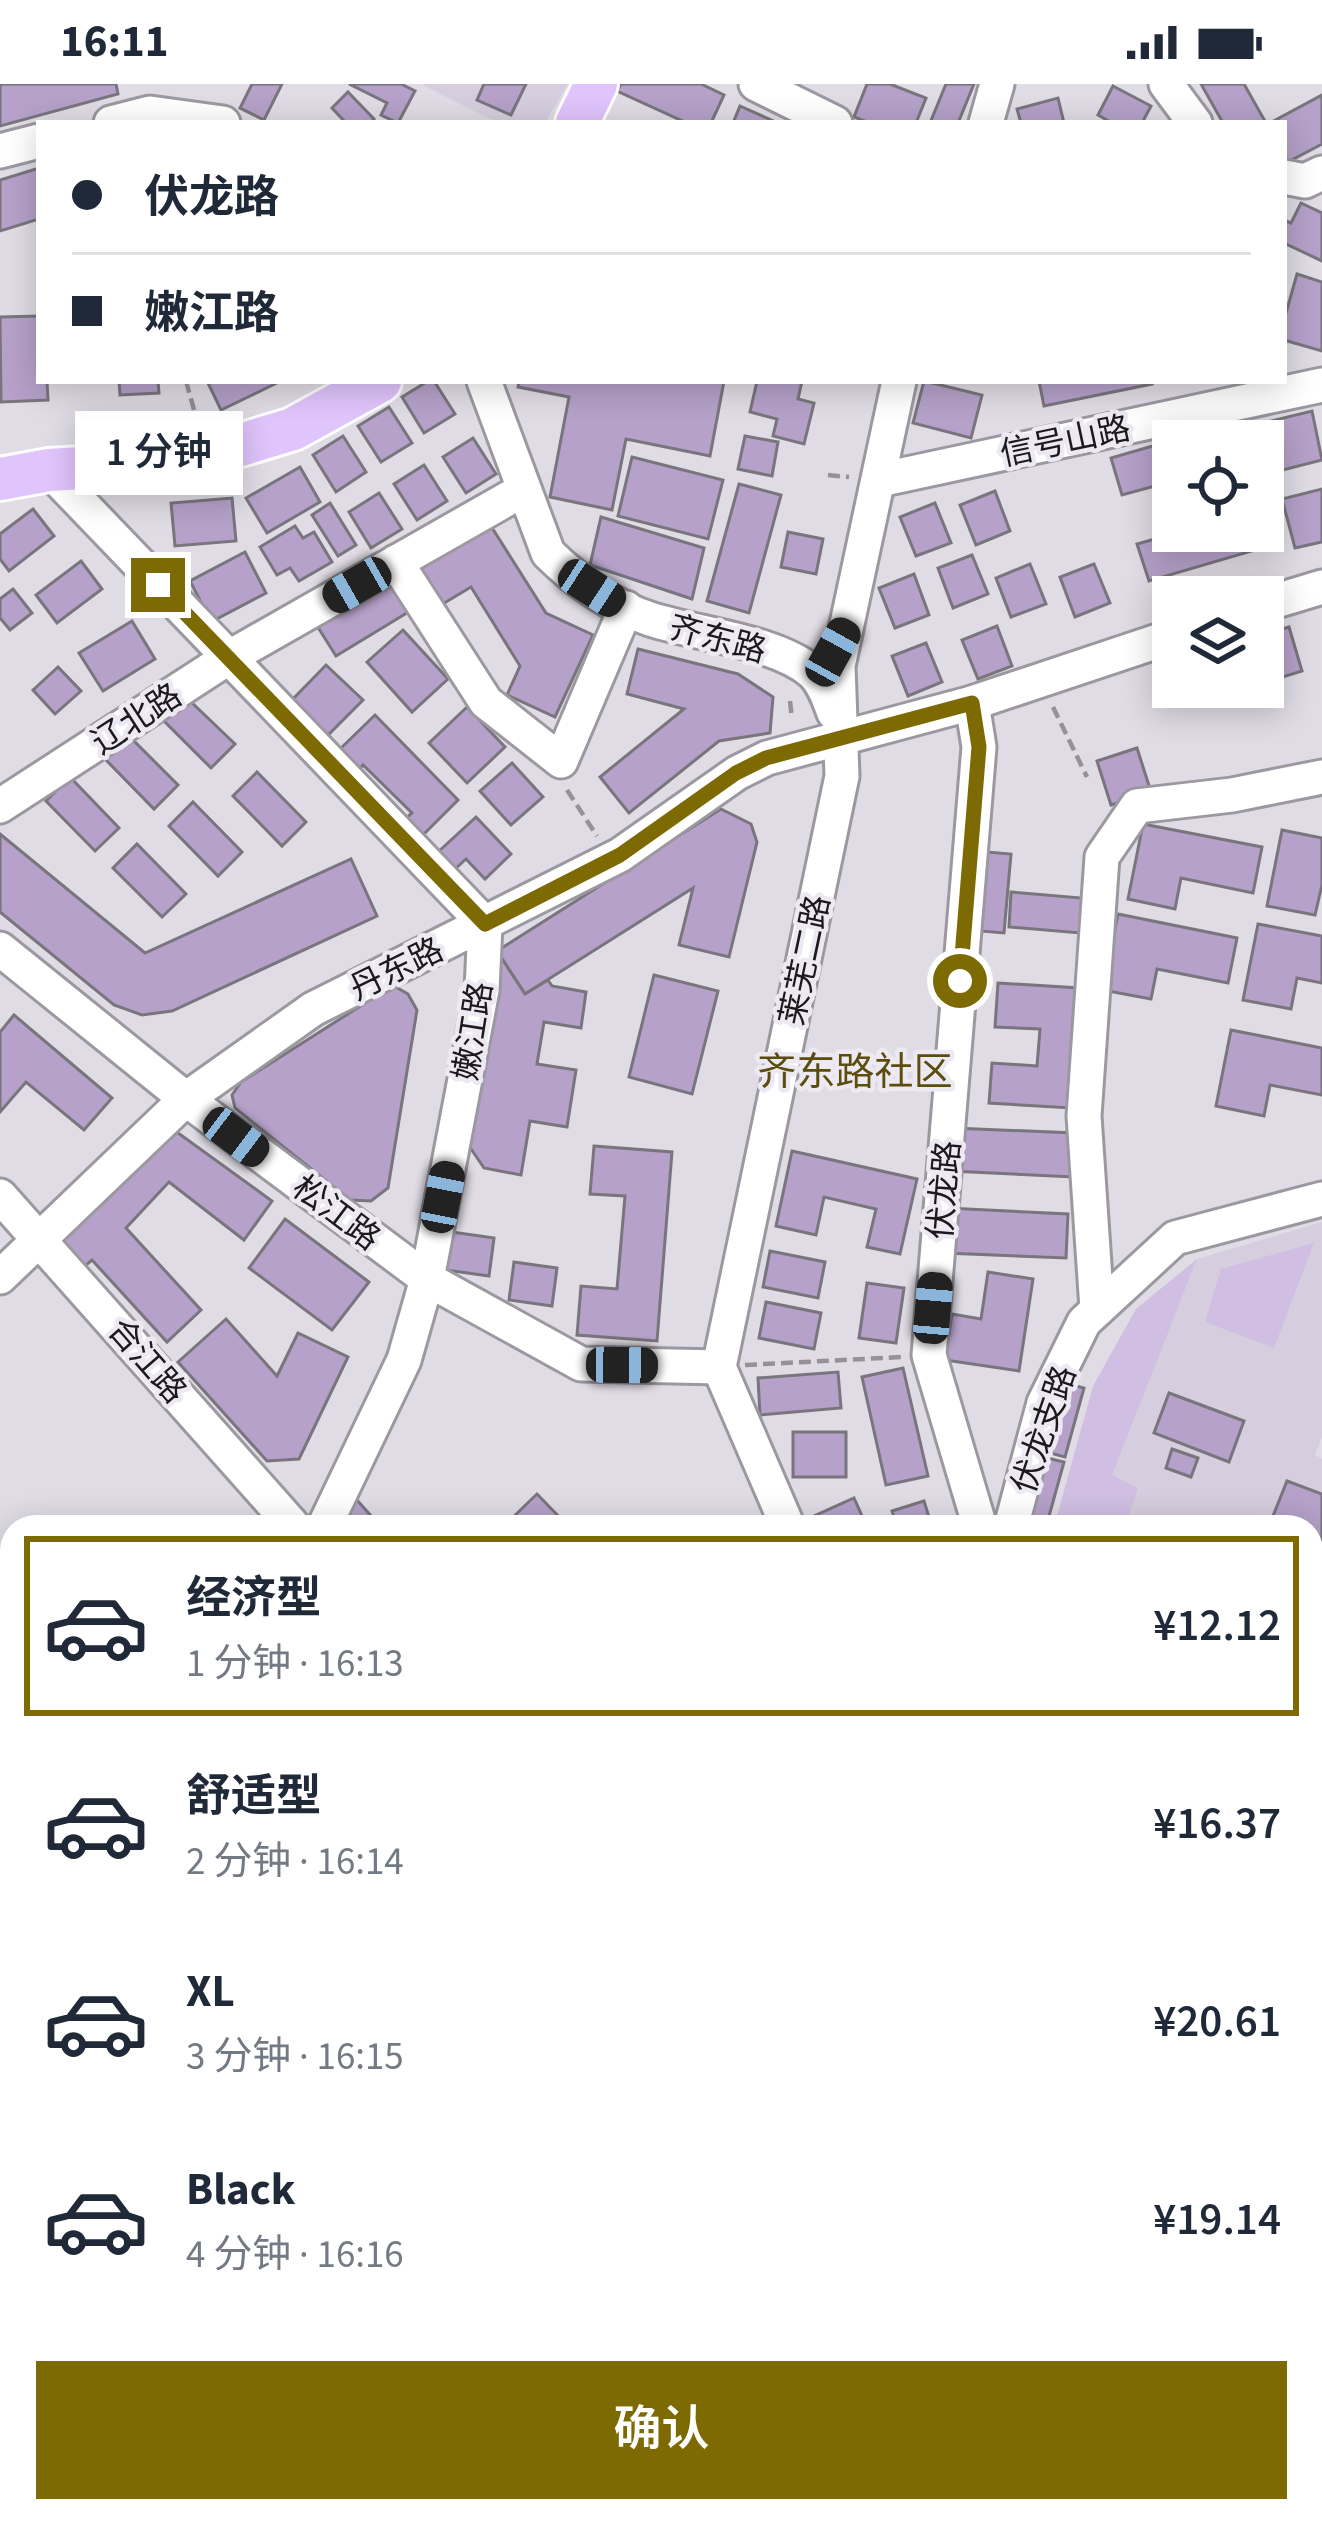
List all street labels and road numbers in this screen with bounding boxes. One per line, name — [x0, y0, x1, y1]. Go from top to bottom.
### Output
street label: 信号山路 — [996, 405, 1135, 478]
street label: 齐东路 — [664, 604, 772, 675]
street label: 辽北路 — [83, 673, 191, 766]
street label: 莱芜二路 — [769, 891, 842, 1030]
street label: 丹东路 — [342, 927, 451, 1012]
street label: 嫩江路 — [443, 979, 504, 1084]
street label: 伏龙路 — [917, 1139, 972, 1241]
street label: 松江路 — [282, 1165, 390, 1262]
street label: 合江路 — [97, 1308, 197, 1414]
street label: 伏龙支路 — [1001, 1359, 1088, 1500]

